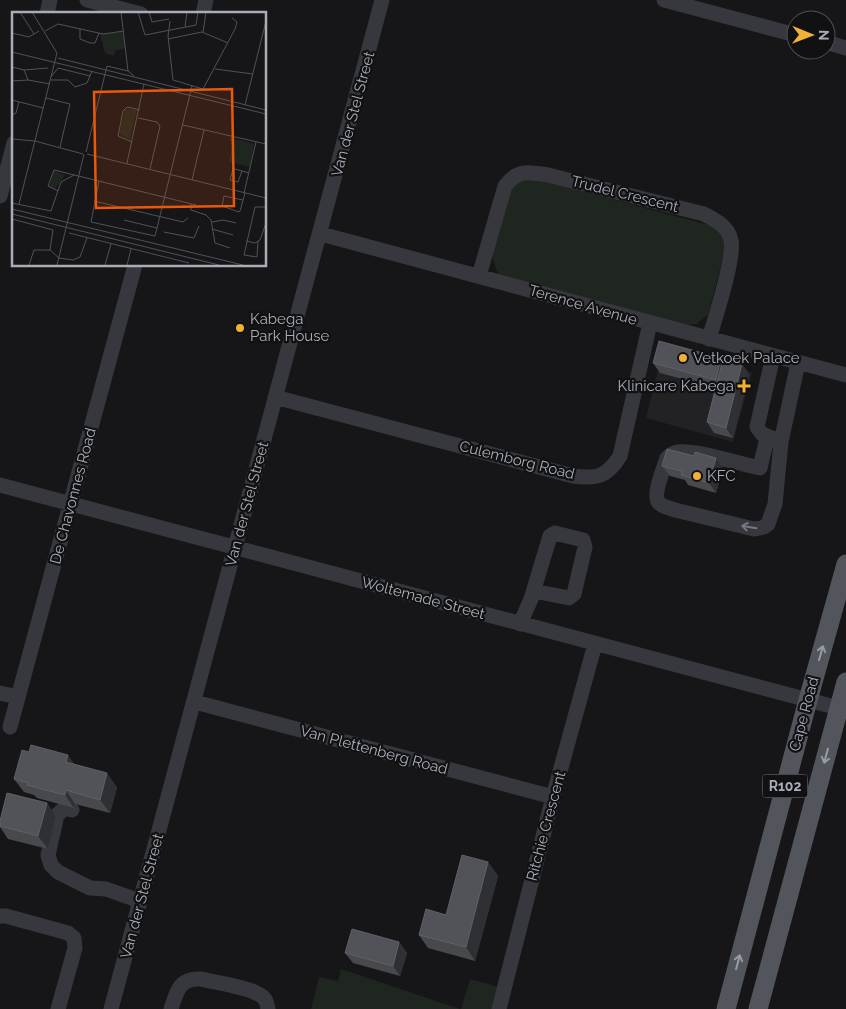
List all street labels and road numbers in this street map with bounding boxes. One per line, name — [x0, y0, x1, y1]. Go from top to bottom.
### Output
street label: Van der Stel Street — [328, 49, 378, 179]
street label: Trudel Crescent — [570, 172, 680, 216]
street label: Terence Avenue — [527, 281, 639, 329]
street label: De Chavonnes Road — [46, 426, 100, 566]
street label: Culemborg Road — [457, 437, 577, 483]
street label: Van der Stel Street — [222, 439, 272, 569]
street label: Woltemade Street — [359, 573, 487, 623]
street label: Cape Road — [785, 675, 823, 753]
street label: Van Plettenberg Road — [298, 722, 450, 778]
street label: Ritchie Crescent — [523, 769, 569, 883]
road number: R102 — [762, 774, 808, 798]
street label: Van der Stel Street — [117, 831, 167, 961]

